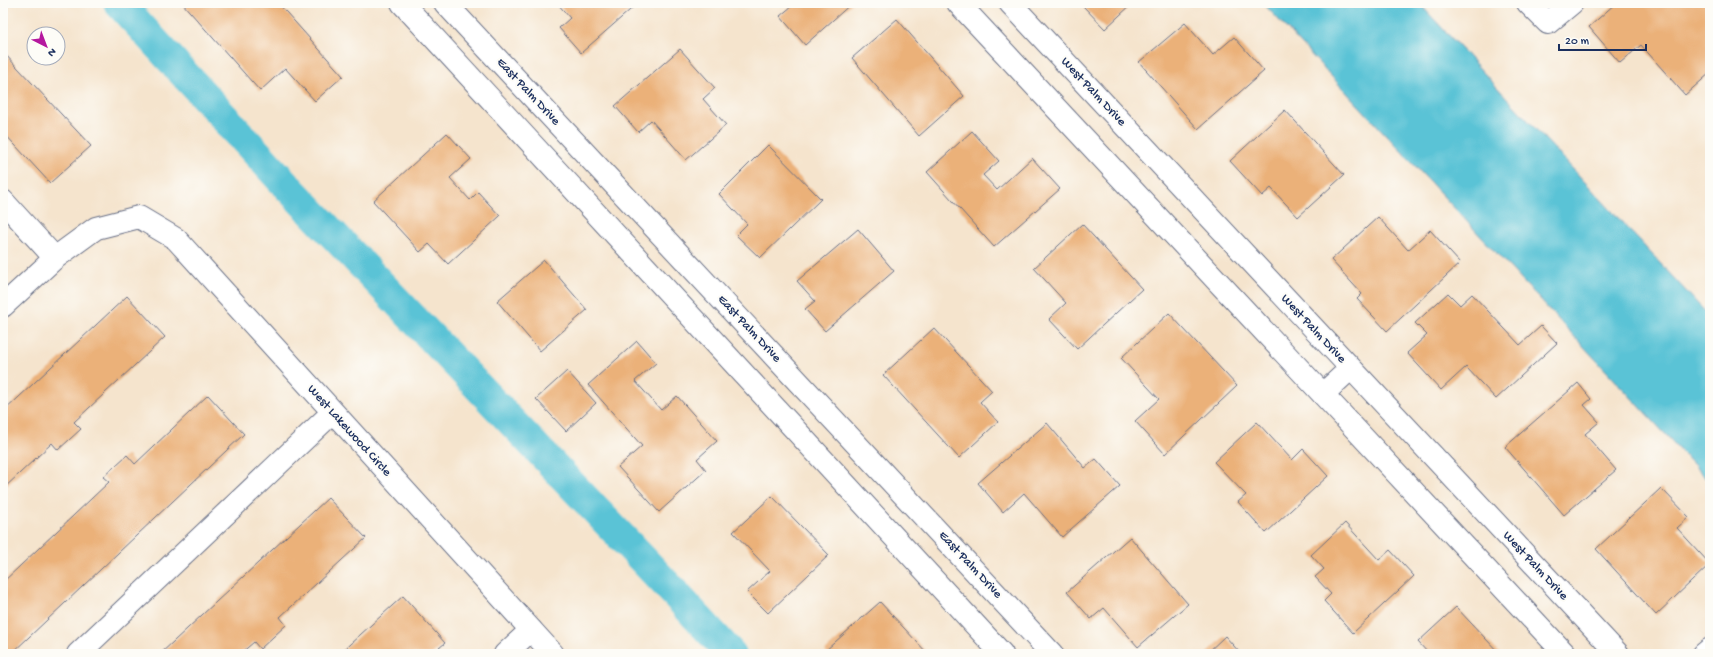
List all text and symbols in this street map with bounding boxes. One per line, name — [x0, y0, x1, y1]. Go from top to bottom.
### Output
north arrow — [26, 26, 66, 66]
scale bar — [1559, 26, 1646, 52]
text: 20 m — [1565, 35, 1590, 49]
text: N — [45, 45, 58, 59]
street label: West Palm Drive — [1057, 54, 1129, 130]
street label: East Palm Drive — [493, 55, 563, 129]
street label: West Palm Drive — [1277, 291, 1349, 367]
street label: East Palm Drive — [714, 292, 784, 366]
street label: West Lakewood Circle — [304, 382, 394, 480]
street label: East Palm Drive — [935, 528, 1005, 602]
street label: West Palm Drive — [1499, 528, 1571, 604]

